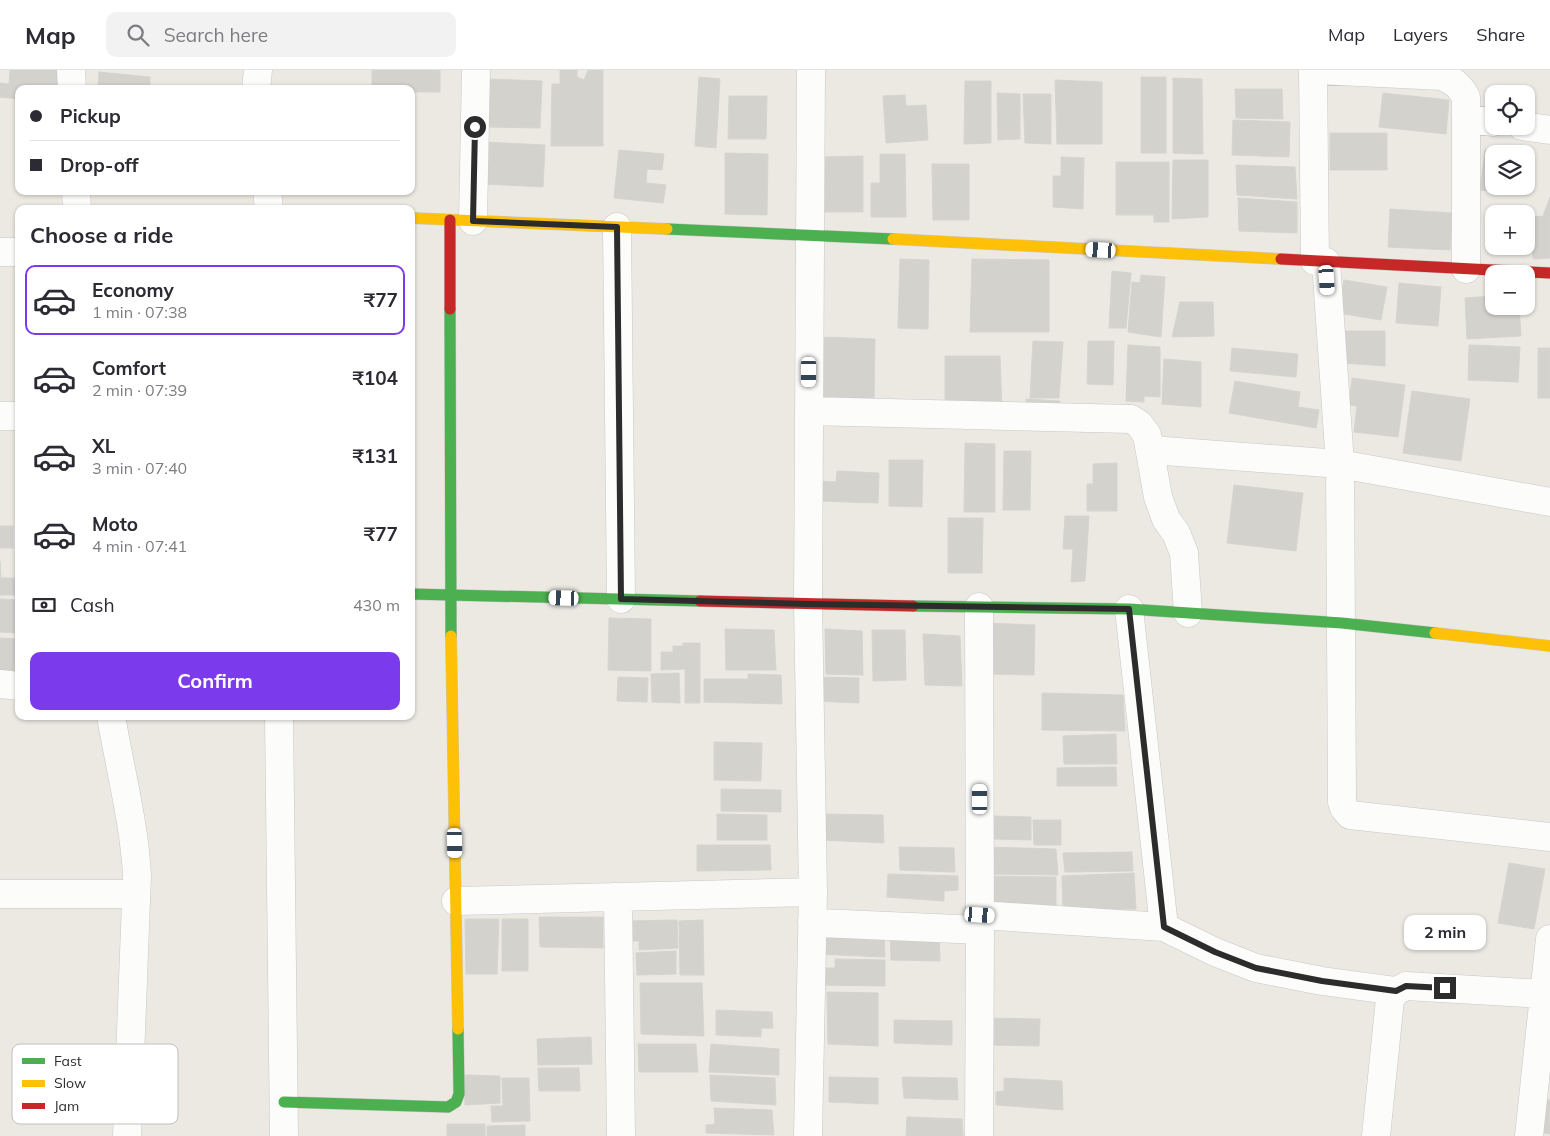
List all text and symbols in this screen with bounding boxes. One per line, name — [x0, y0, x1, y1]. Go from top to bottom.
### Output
search box — [106, 12, 456, 57]
text: Map — [25, 20, 76, 50]
icon: search — [124, 21, 152, 49]
text: Search here — [164, 23, 268, 47]
text: Map — [1328, 23, 1365, 46]
text: Layers — [1393, 23, 1448, 46]
text: Share — [1476, 23, 1525, 46]
map controls — [1485, 85, 1535, 315]
button: locate — [1485, 85, 1535, 135]
text: Pickup — [60, 104, 121, 128]
route start — [464, 116, 486, 138]
button: layers — [1485, 145, 1535, 195]
text: Drop-off — [60, 153, 138, 177]
button: + — [1485, 205, 1535, 255]
text: Choose a ride — [30, 221, 173, 249]
car — [1085, 242, 1116, 258]
car — [1318, 265, 1335, 295]
button: − — [1485, 265, 1535, 315]
icon: car — [32, 278, 77, 323]
text: Economy — [92, 278, 174, 302]
text: ₹77 — [364, 288, 398, 312]
text: 1 min · 07:38 — [92, 302, 187, 322]
icon: car — [32, 356, 77, 401]
text: Comfort — [92, 356, 166, 380]
car — [801, 357, 816, 387]
text: ₹104 — [352, 366, 398, 390]
text: 2 min · 07:39 — [92, 380, 187, 400]
icon: car — [32, 434, 77, 479]
text: XL — [92, 434, 115, 458]
text: ₹131 — [352, 444, 398, 468]
text: 3 min · 07:40 — [92, 458, 187, 478]
icon: car — [32, 512, 77, 557]
text: Moto — [92, 512, 138, 536]
text: ₹77 — [364, 522, 398, 546]
text: 4 min · 07:41 — [92, 536, 187, 556]
car — [548, 590, 579, 606]
icon: cash — [30, 591, 58, 619]
text: Cash — [70, 593, 115, 617]
text: 430 m — [353, 595, 400, 615]
button: Confirm — [30, 652, 400, 710]
car — [972, 784, 987, 814]
car — [447, 828, 462, 858]
car — [964, 906, 995, 924]
callout: 2 min — [1404, 916, 1486, 950]
text: 2 min — [1424, 922, 1466, 942]
route end — [1434, 977, 1456, 999]
legend — [12, 1044, 178, 1124]
text: Fast — [54, 1052, 82, 1070]
text: Slow — [54, 1074, 86, 1092]
text: Jam — [54, 1097, 79, 1115]

